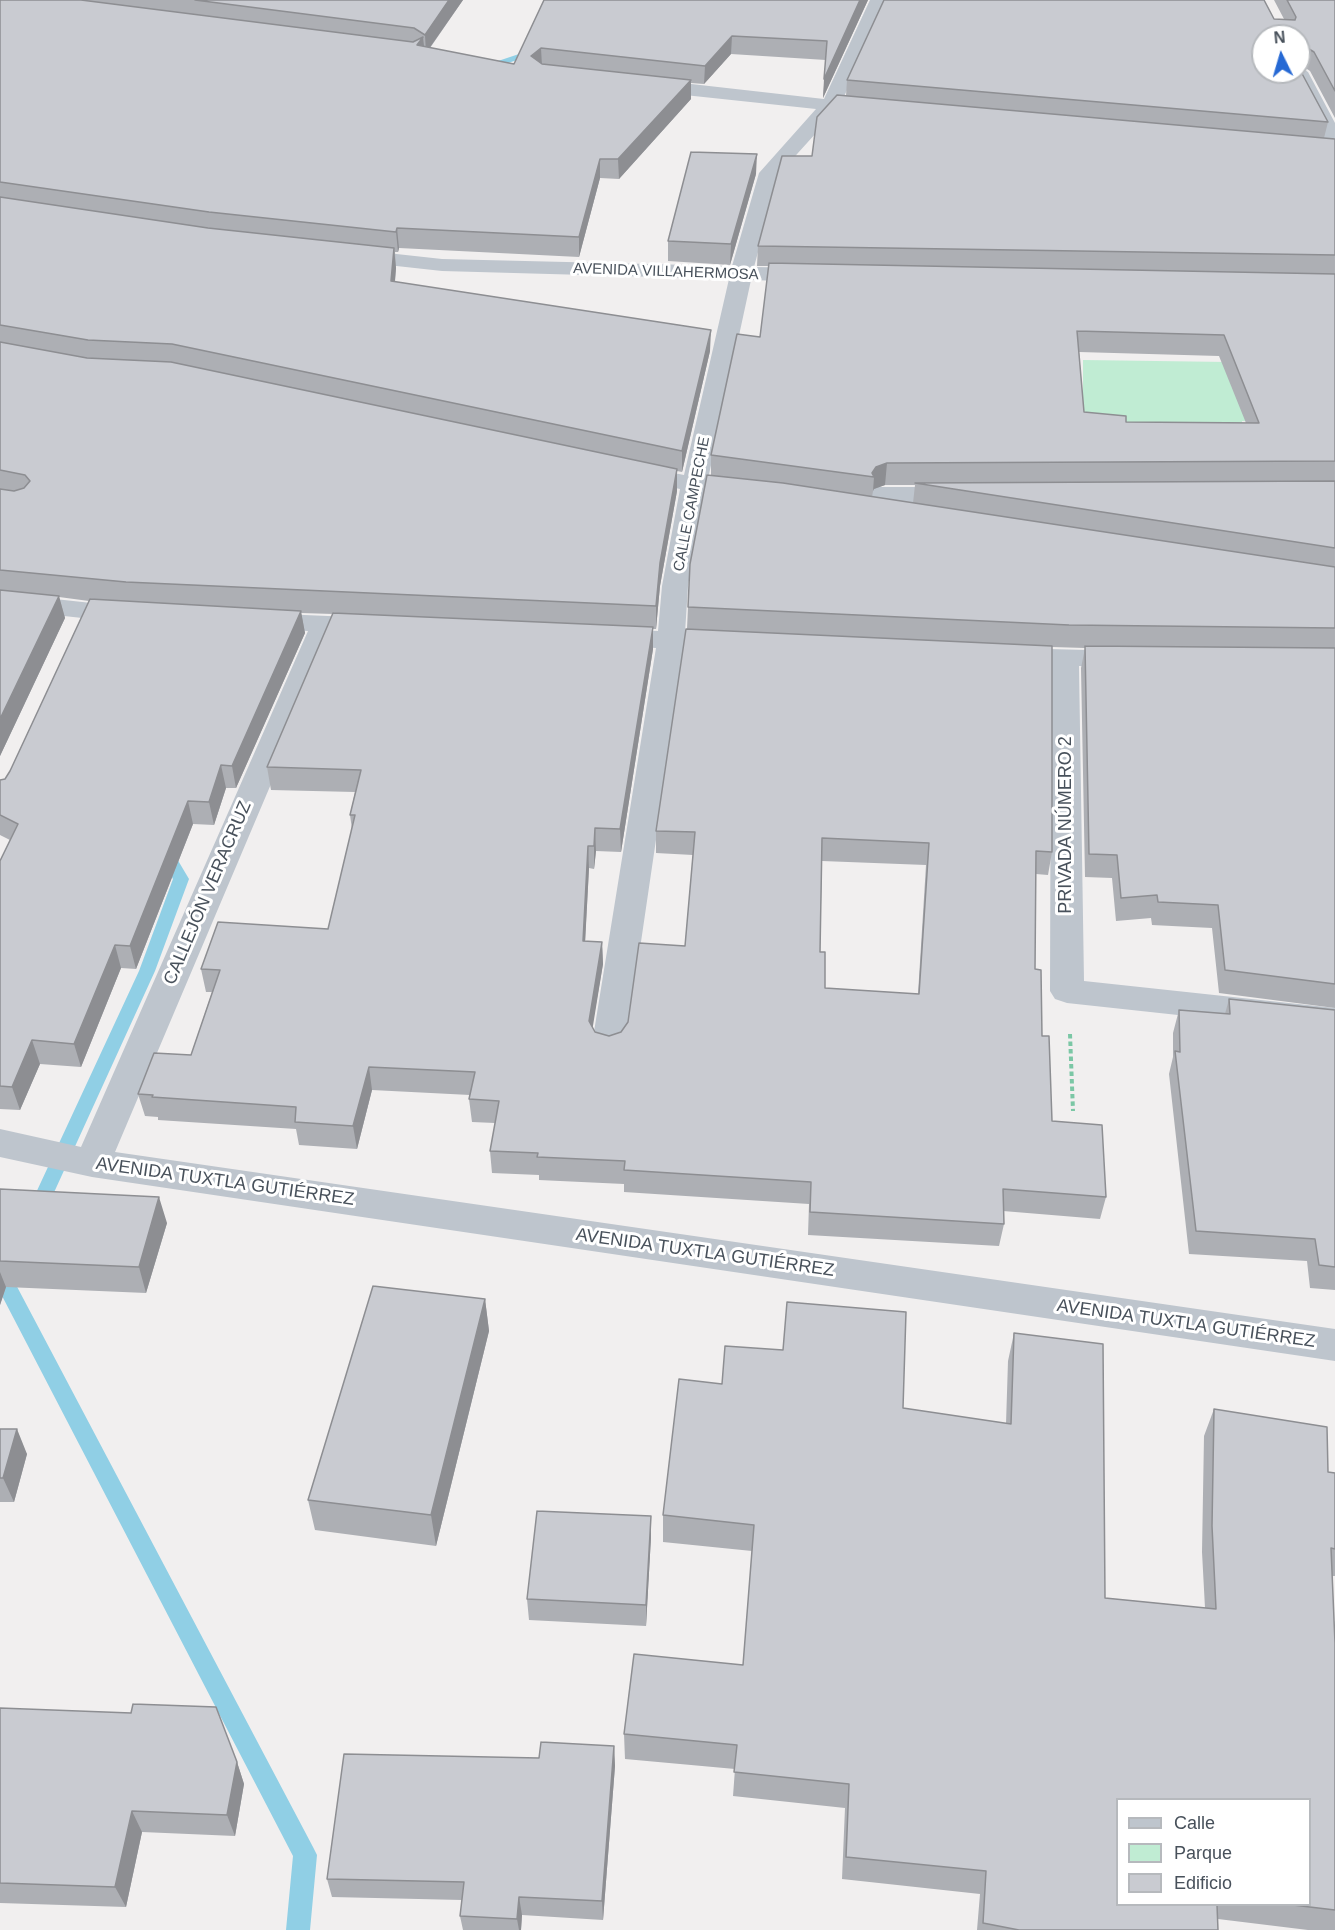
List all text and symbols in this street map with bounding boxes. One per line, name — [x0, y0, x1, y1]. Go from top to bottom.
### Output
north arrow — [1251, 24, 1311, 84]
text: N — [1273, 29, 1286, 47]
street label: AVENIDA VILLAHERMOSA — [573, 260, 759, 284]
street label: CALLE CAMPECHE — [670, 435, 714, 573]
street label: PRIVADA NÚMERO 2 — [1055, 736, 1077, 914]
street label: CALLEJÓN VERACRUZ — [160, 798, 256, 988]
street label: AVENIDA TUXTLA GUTIÉRREZ — [94, 1153, 356, 1211]
street label: AVENIDA TUXTLA GUTIÉRREZ — [574, 1224, 836, 1282]
street label: AVENIDA TUXTLA GUTIÉRREZ — [1055, 1295, 1317, 1353]
legend — [1116, 1798, 1311, 1906]
text: Calle — [1174, 1813, 1215, 1833]
text: Parque — [1174, 1843, 1232, 1863]
text: Edificio — [1174, 1873, 1232, 1893]

